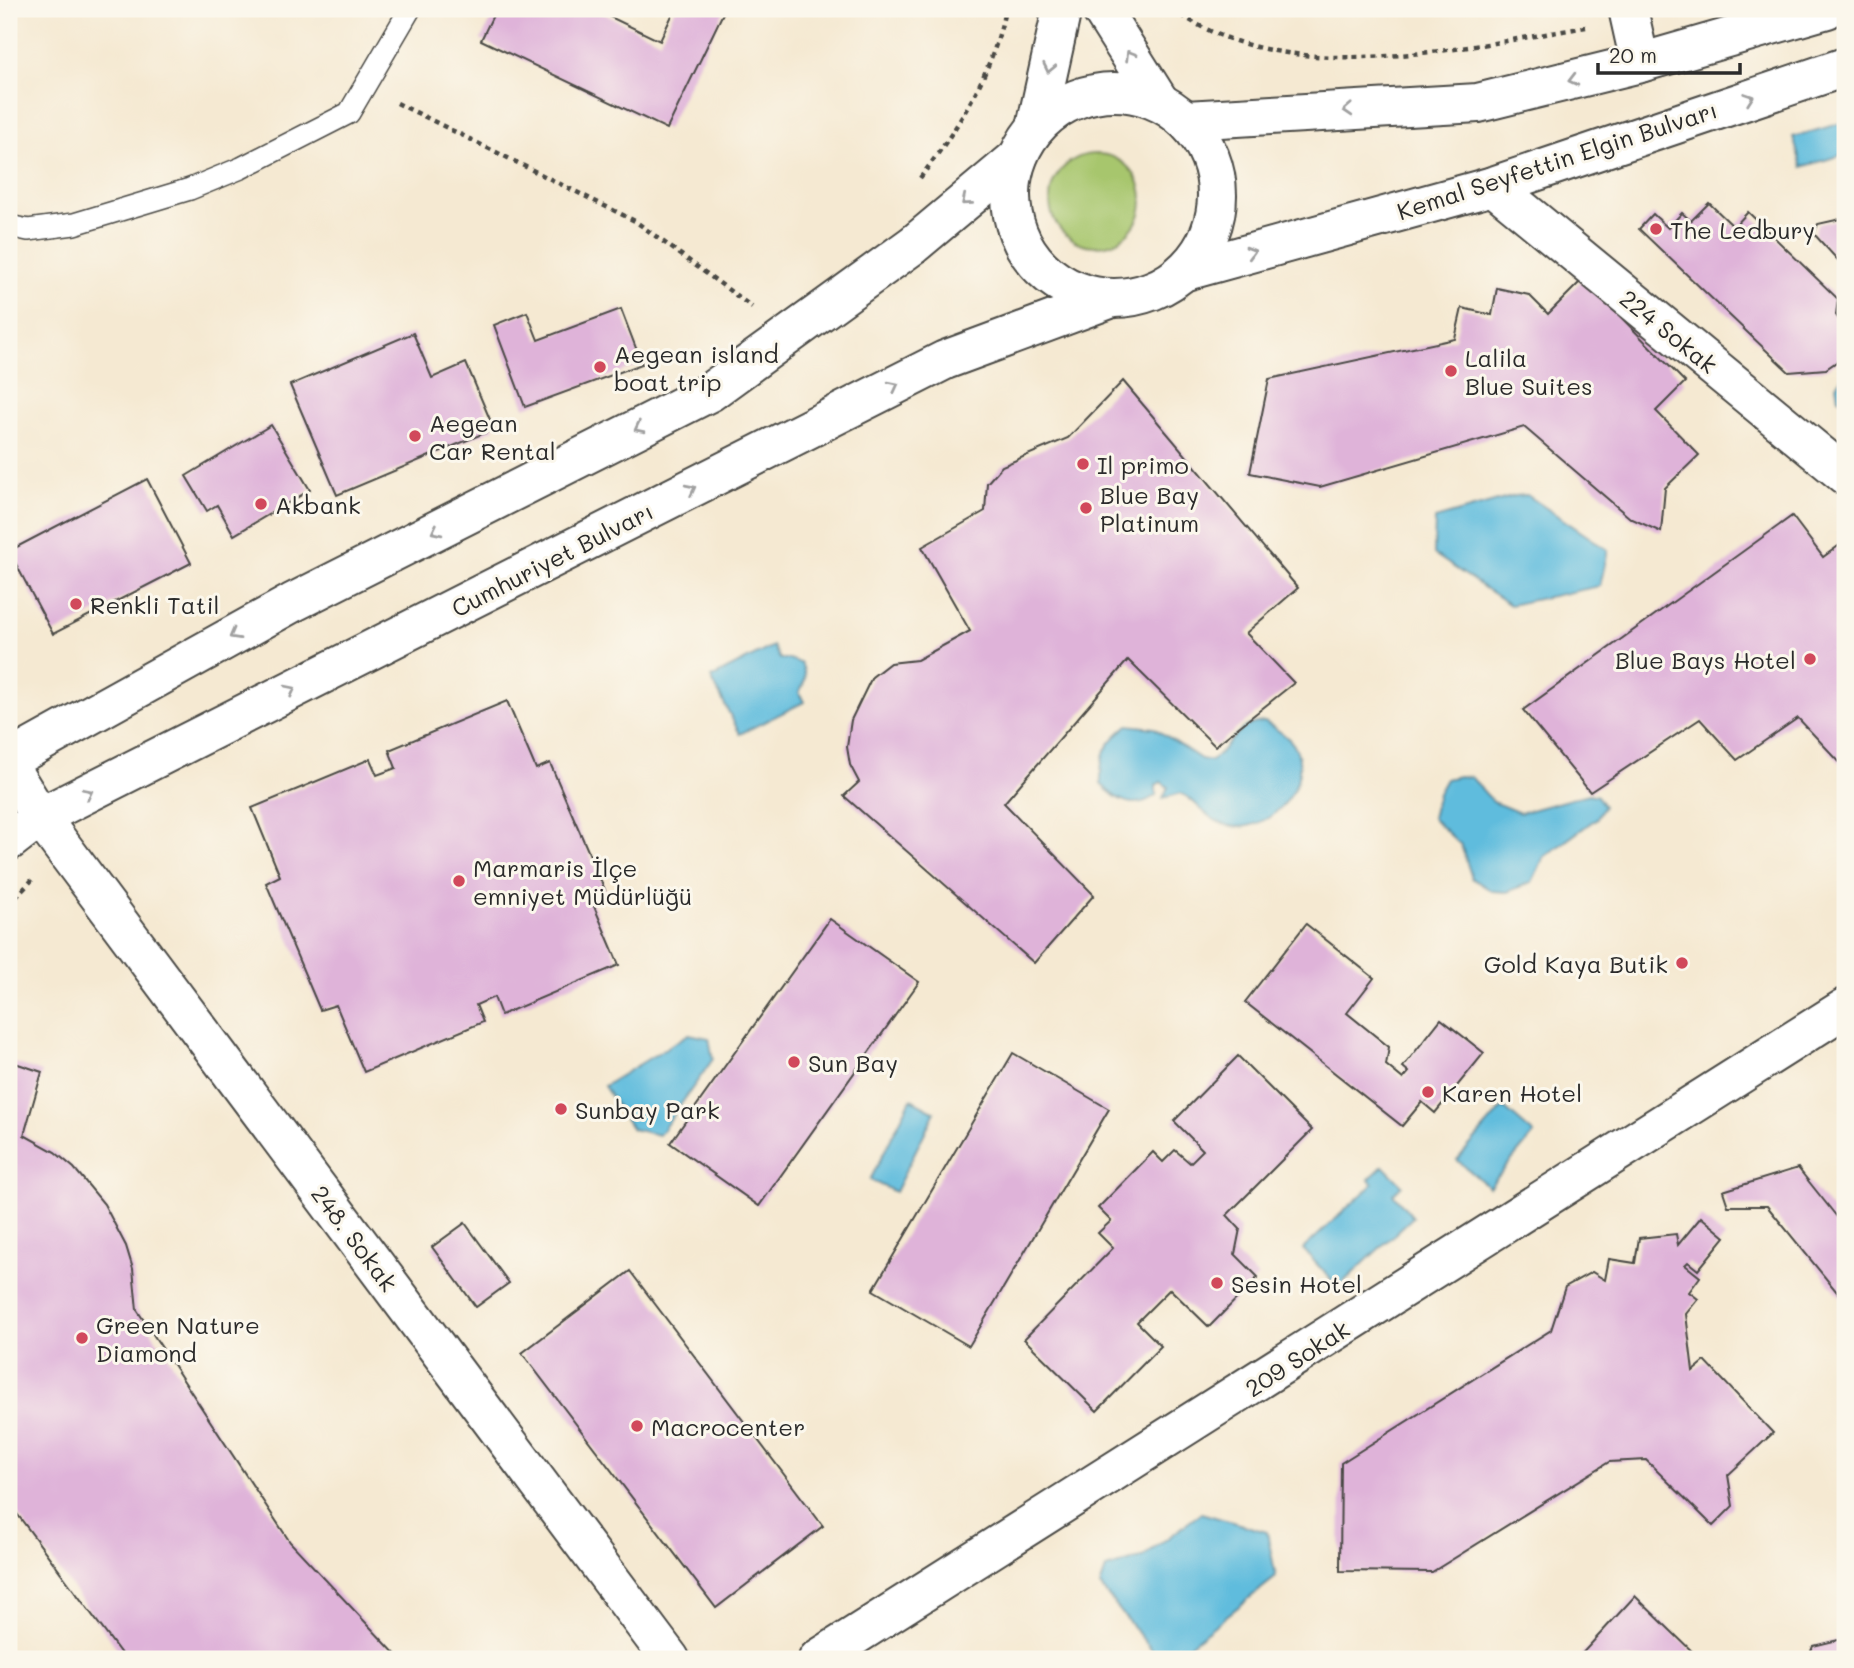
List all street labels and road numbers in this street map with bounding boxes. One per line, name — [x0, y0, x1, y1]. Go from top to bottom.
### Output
street label: Kemal Seyfettin Elgin Bulvarı — [1393, 93, 1721, 227]
street label: 224 Sokak — [1614, 282, 1724, 380]
street label: Cumhuriyet Bulvarı — [446, 495, 658, 623]
street label: 248. Sokak — [305, 1179, 405, 1297]
street label: 209 Sokak — [1239, 1313, 1355, 1403]

